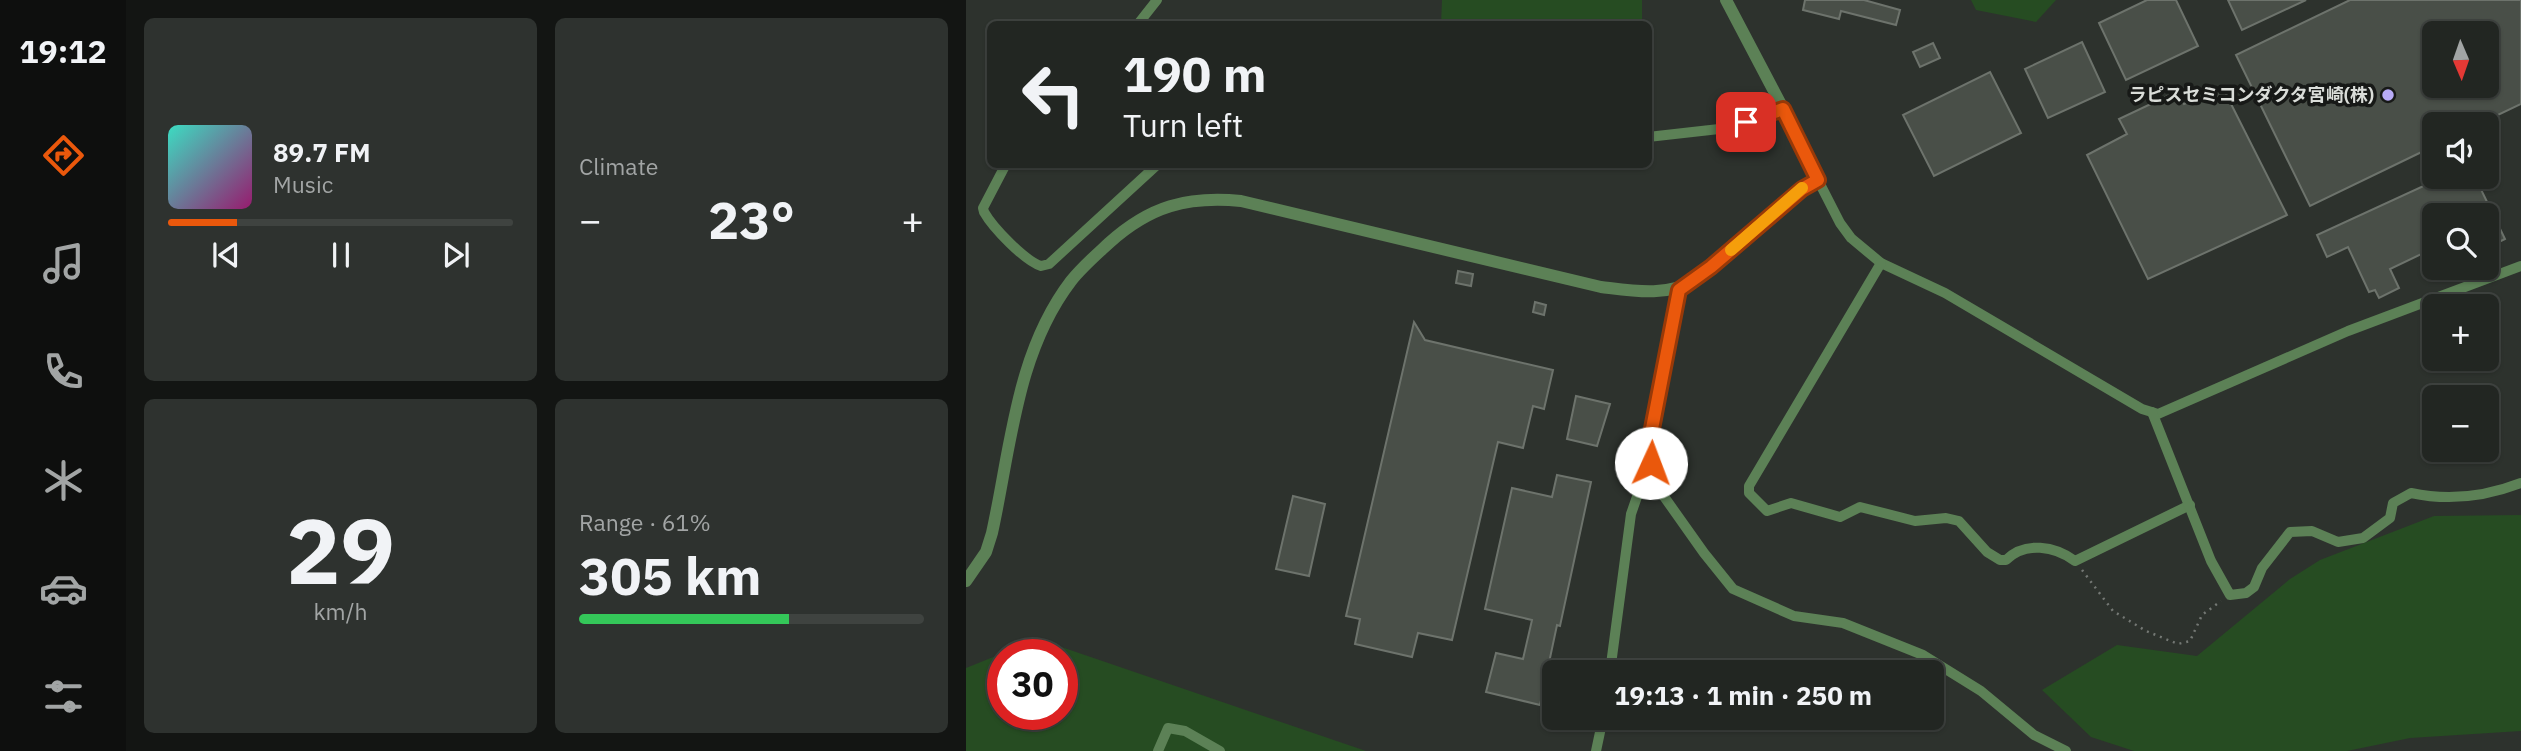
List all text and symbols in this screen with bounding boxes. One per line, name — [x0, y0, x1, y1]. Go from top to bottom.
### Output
north arrow — [2422, 21, 2499, 98]
map controls — [2422, 21, 2499, 462]
text: 19:12 — [19, 30, 107, 72]
text: 190 m — [1123, 42, 1267, 105]
icon: left — [1008, 49, 1099, 140]
place label: ラピスセミコンダクタ宮崎(株) — [2129, 83, 2374, 106]
marker: ラピスセミコンダクタ宮崎(株) — [2380, 87, 2396, 103]
pin — [1716, 92, 1776, 152]
icon: arrive — [1727, 103, 1765, 141]
text: Turn left — [1123, 104, 1243, 146]
button: sound — [2422, 112, 2499, 189]
icon: directions — [39, 131, 88, 180]
text: 89.7 FM — [273, 135, 371, 169]
text: Climate — [579, 151, 658, 181]
text: Music — [273, 169, 333, 199]
text: 23° — [708, 186, 795, 253]
text: − — [579, 195, 602, 244]
text: + — [901, 195, 924, 244]
button: search — [2422, 203, 2499, 280]
icon: previous — [207, 236, 245, 274]
icon: pause — [322, 236, 360, 274]
icon: next — [437, 236, 475, 274]
icon: music — [39, 239, 88, 288]
button: + — [2422, 294, 2499, 371]
icon: phone — [39, 347, 88, 396]
button: − — [2422, 385, 2499, 462]
position arrow — [1614, 426, 1688, 500]
icon: climate — [39, 456, 88, 505]
text: 29 — [286, 491, 395, 609]
text: Range · 61% — [579, 507, 711, 537]
text: 305 km — [579, 542, 761, 609]
icon: car — [39, 564, 88, 613]
text: km/h — [313, 596, 368, 626]
speed limit sign: 30 — [987, 639, 1078, 730]
icon: filters — [39, 672, 88, 721]
text: 19:13 · 1 min · 250 m — [1614, 678, 1872, 712]

